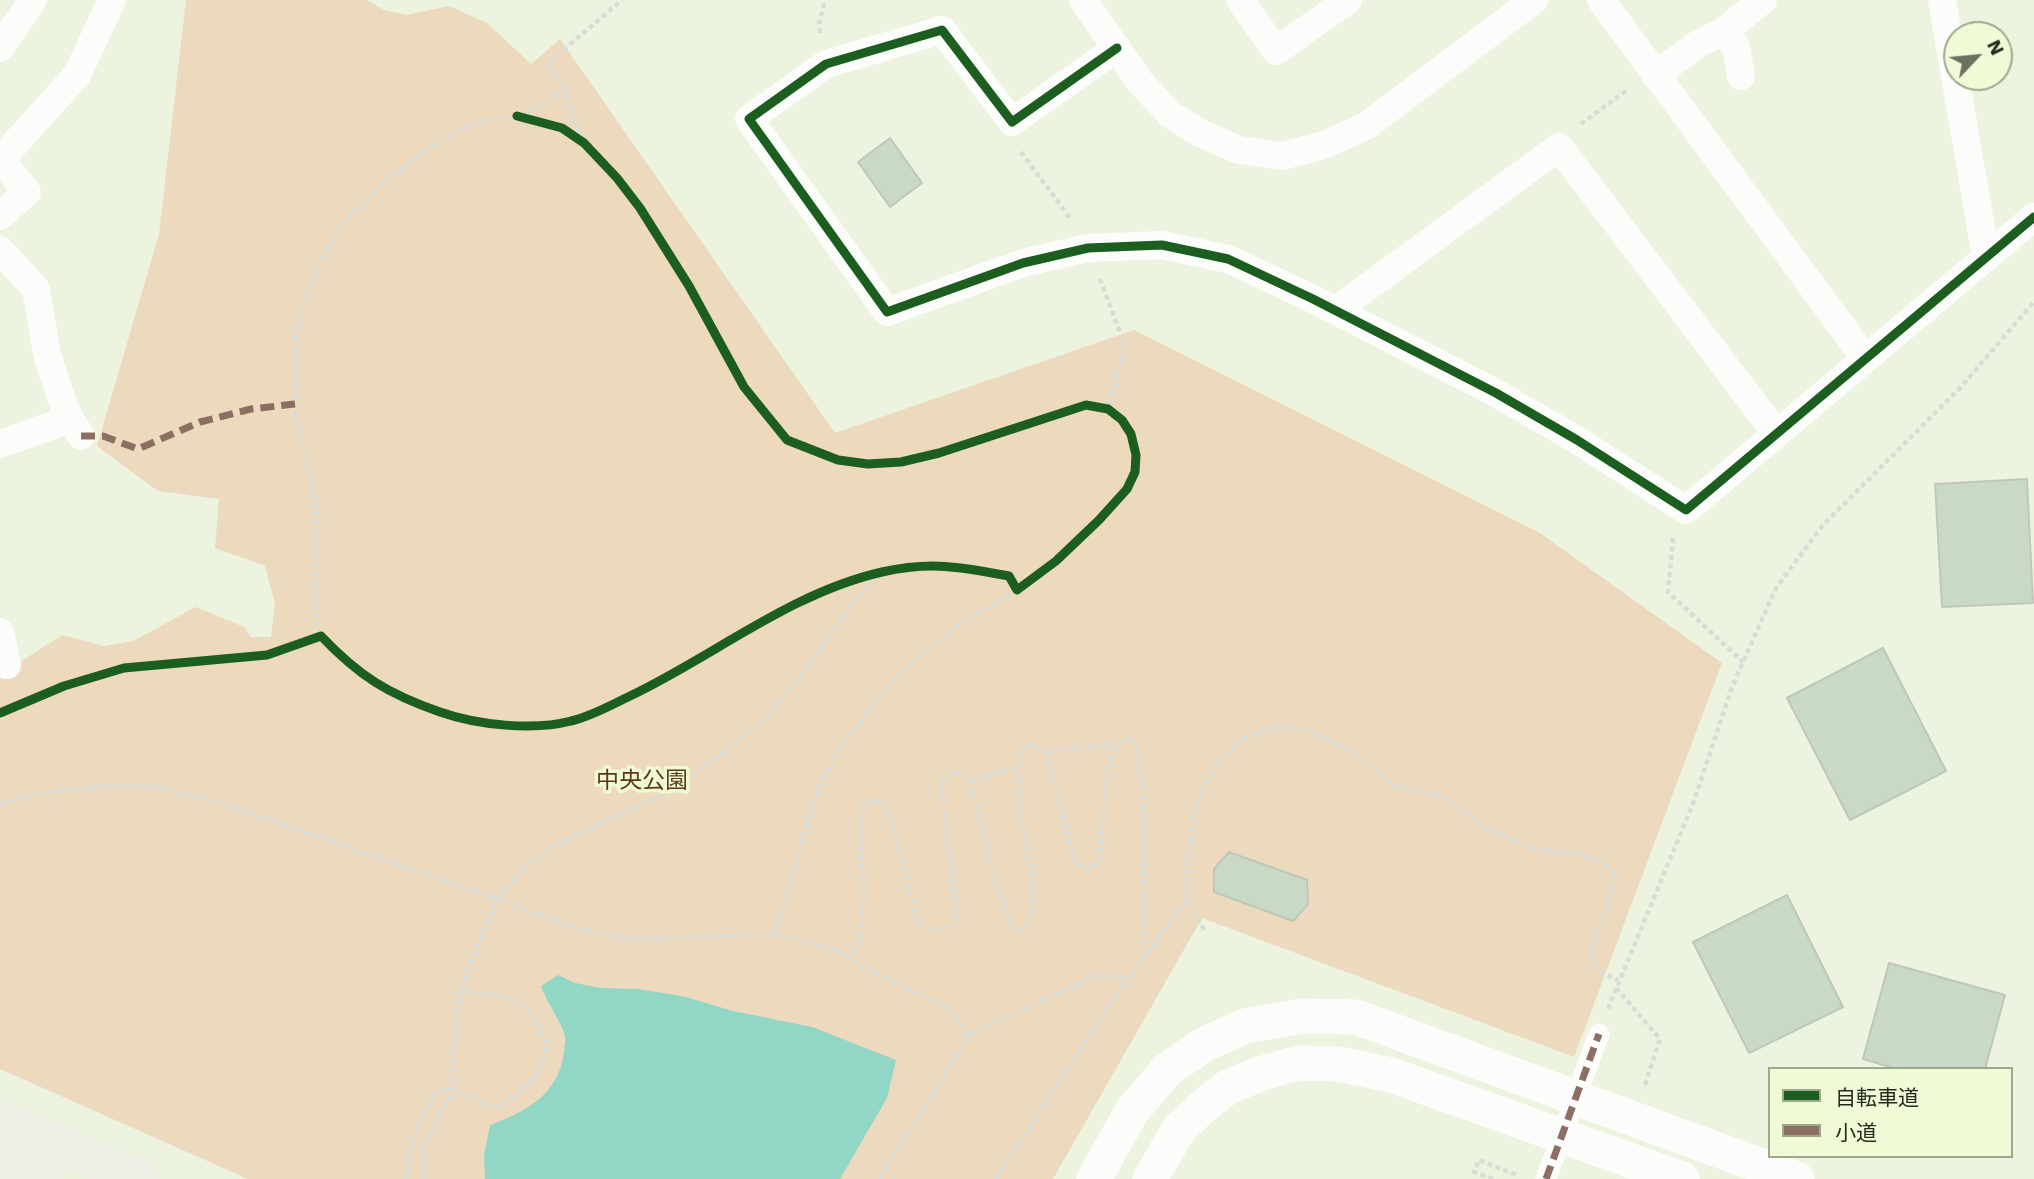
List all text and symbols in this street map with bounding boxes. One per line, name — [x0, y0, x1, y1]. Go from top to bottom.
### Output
north arrow — [1943, 21, 2013, 91]
text: N — [1982, 36, 2009, 59]
park label: 中央公園 — [596, 767, 688, 795]
legend — [1768, 1067, 2013, 1158]
text: 自転車道 — [1835, 1085, 1919, 1110]
text: 小道 — [1835, 1120, 1877, 1145]

